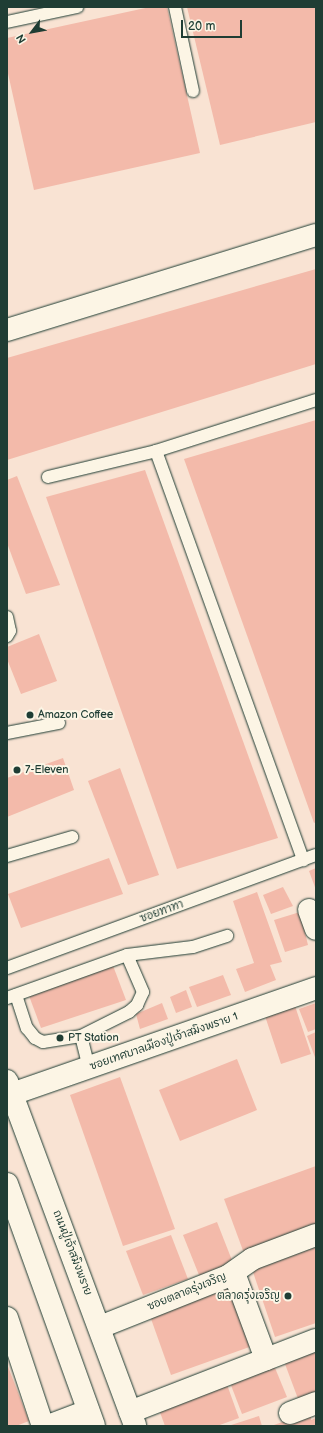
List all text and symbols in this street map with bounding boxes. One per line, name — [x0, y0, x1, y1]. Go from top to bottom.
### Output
north arrow — [12, 12, 52, 52]
scale bar — [183, 12, 244, 38]
text: 20 m — [188, 19, 215, 34]
text: N — [14, 32, 29, 46]
place label: Amazon Coffee — [38, 708, 113, 722]
marker: Amazon Coffee — [25, 710, 35, 720]
place label: 7-Eleven — [25, 763, 68, 777]
marker: 7-Eleven — [12, 765, 22, 775]
street label: ซอยทาทา — [138, 898, 186, 926]
street label: ซอยเทศบาลเมืองปู่เจ้าสมิงพราย 1 — [88, 1010, 240, 1074]
place label: PT Station — [68, 1031, 119, 1045]
marker: PT Station — [55, 1033, 65, 1043]
street label: ถนนปู่เจ้าสมิงพราย — [50, 1208, 94, 1298]
street label: ซอยตลาดรุ่งเจริญ — [146, 1270, 228, 1314]
place label: ตลาดรุ่งเจริญ — [217, 1289, 280, 1303]
marker: ตลาดรุ่งเจริญ — [283, 1291, 293, 1301]

